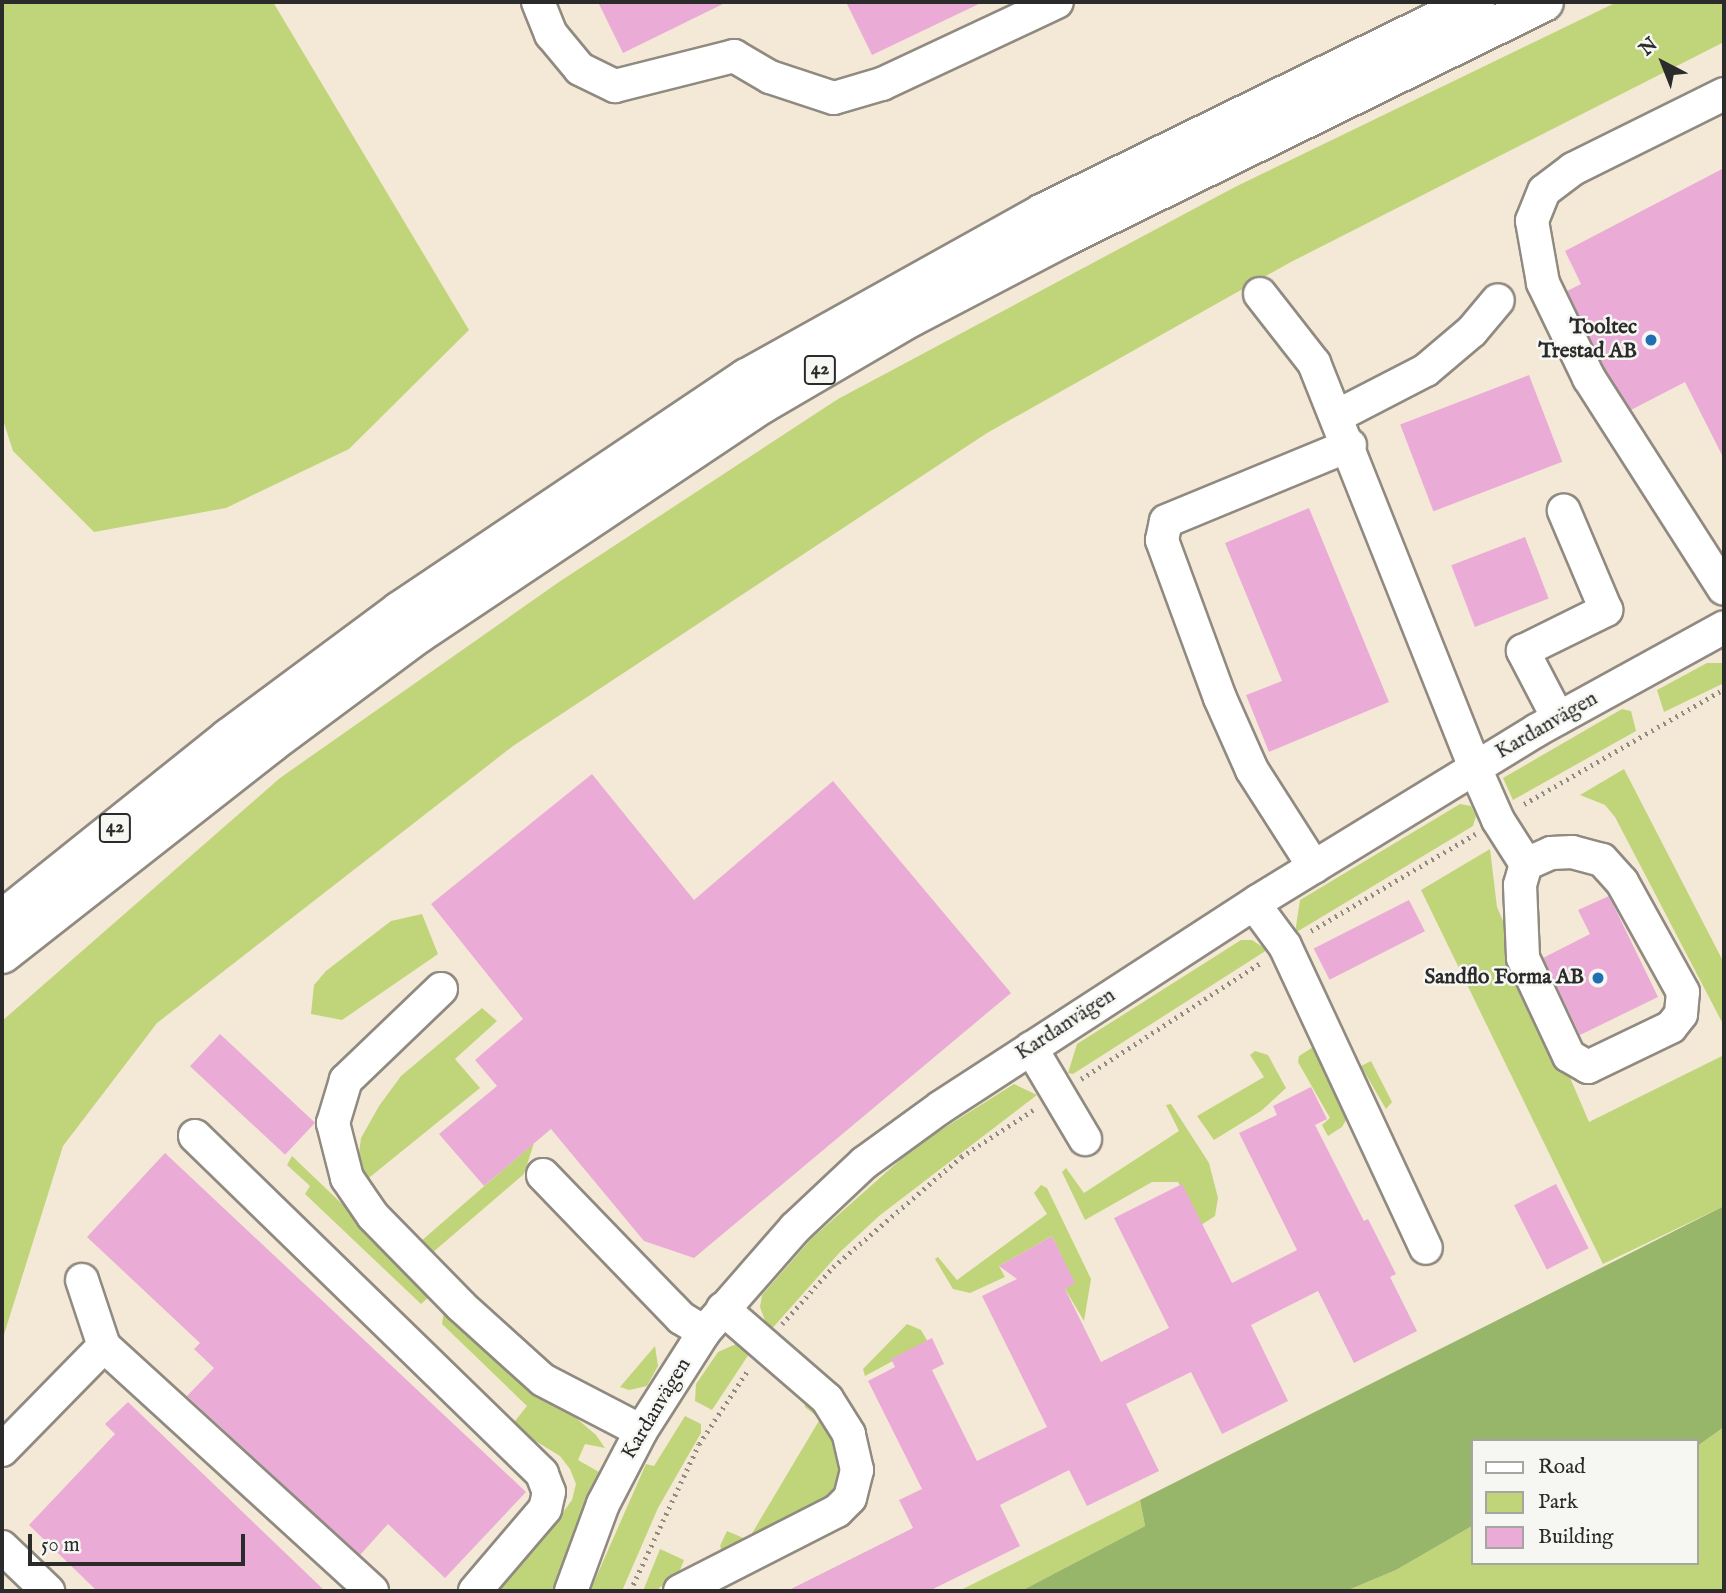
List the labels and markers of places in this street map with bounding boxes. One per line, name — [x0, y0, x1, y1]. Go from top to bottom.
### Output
place label: Tooltec Trestad AB — [1538, 315, 1637, 365]
marker: Tooltec Trestad AB — [1643, 332, 1659, 348]
place label: Sandflo Forma AB — [1424, 965, 1584, 991]
marker: Sandflo Forma AB — [1590, 970, 1606, 986]

